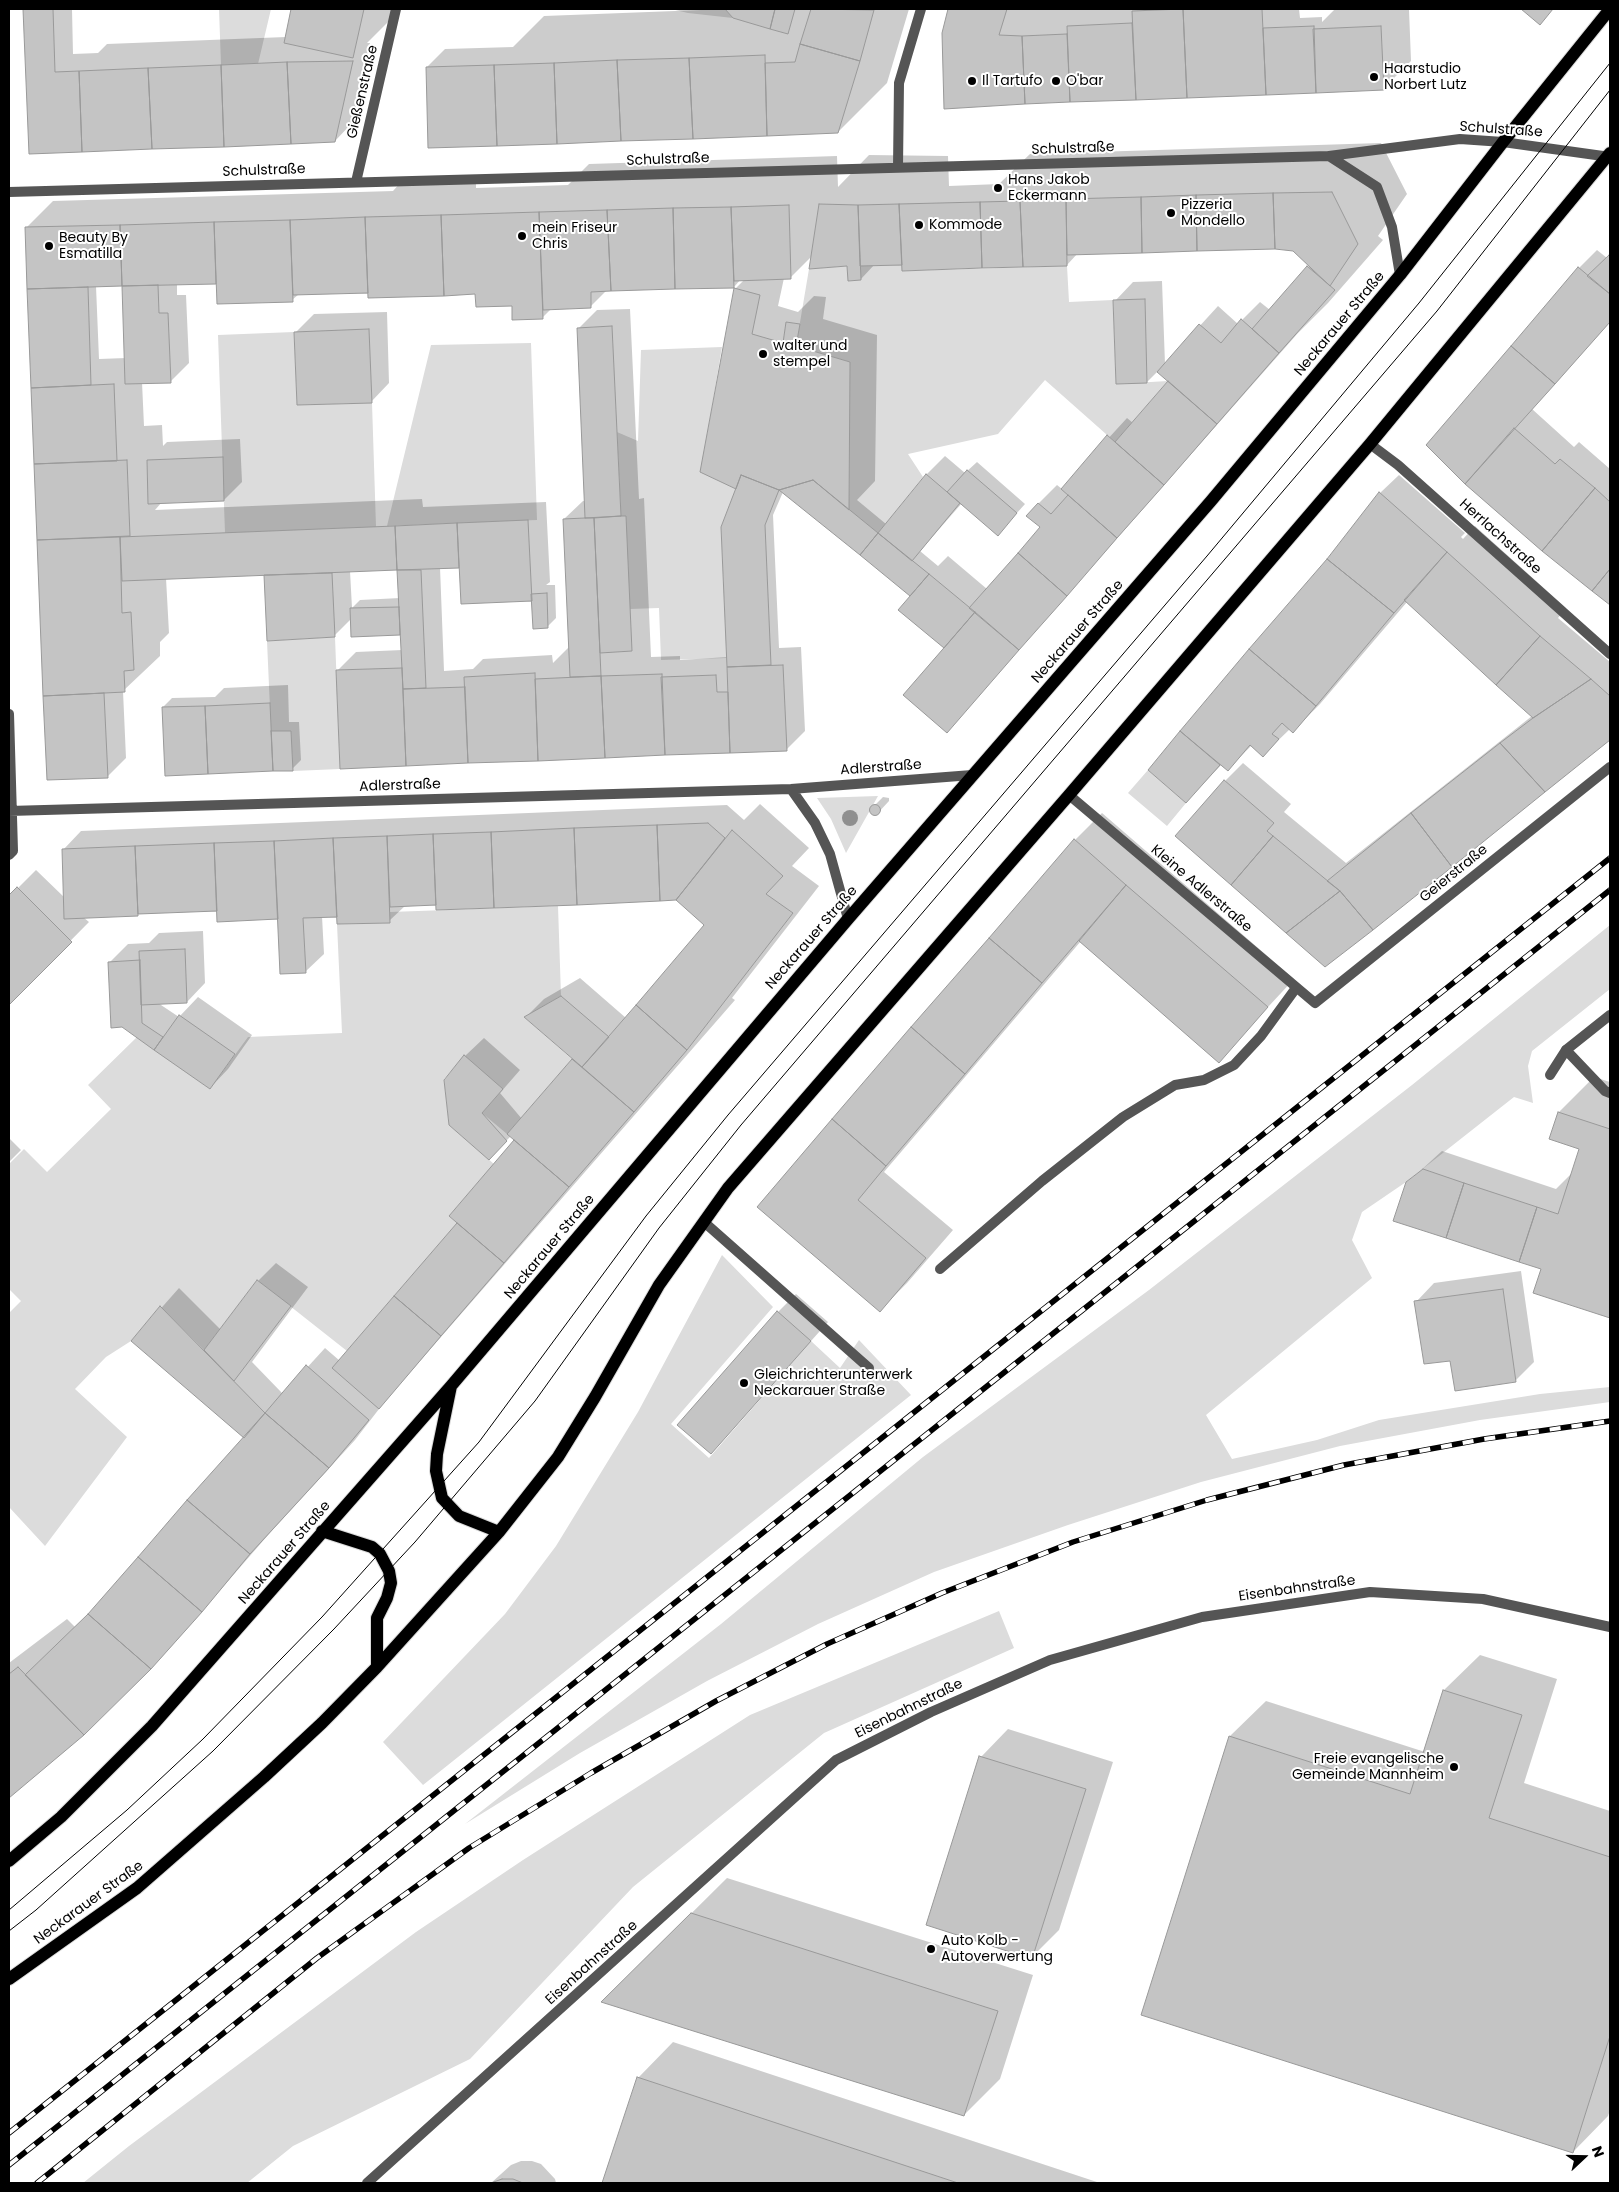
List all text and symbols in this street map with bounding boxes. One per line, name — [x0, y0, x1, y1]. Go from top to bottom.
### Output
street label: Gießenstraße — [344, 44, 382, 140]
place label: Haarstudio Norbert Lutz — [1384, 61, 1467, 94]
marker: Haarstudio Norbert Lutz — [1368, 71, 1380, 83]
place label: Il Tartufo — [982, 73, 1043, 89]
place label: O'bar — [1066, 73, 1103, 89]
marker: Il Tartufo — [966, 75, 978, 87]
marker: O'bar — [1050, 75, 1062, 87]
street label: Schulstraße — [1459, 119, 1543, 141]
street label: Schulstraße — [1031, 139, 1115, 159]
street label: Schulstraße — [626, 150, 710, 170]
street label: Schulstraße — [222, 161, 306, 181]
place label: Hans Jakob Eckermann — [1008, 172, 1090, 204]
marker: Hans Jakob Eckermann — [992, 182, 1004, 194]
place label: Pizzeria Mondello — [1181, 197, 1245, 230]
marker: Pizzeria Mondello — [1165, 207, 1177, 219]
place label: Kommode — [929, 217, 1002, 233]
marker: Kommode — [913, 219, 925, 231]
place label: mein Friseur Chris — [532, 220, 617, 252]
place label: Beauty By Esmatilla — [59, 230, 128, 262]
marker: mein Friseur Chris — [516, 230, 528, 242]
marker: Beauty By Esmatilla — [43, 240, 55, 252]
street label: Neckarauer Straße — [1291, 268, 1389, 380]
place label: walter und stempel — [773, 338, 848, 371]
marker: walter und stempel — [757, 348, 769, 360]
street label: Herrlachstraße — [1456, 496, 1544, 578]
street label: Neckarauer Straße — [1029, 577, 1127, 687]
street label: Adlerstraße — [840, 757, 922, 779]
street label: Adlerstraße — [359, 776, 441, 796]
street label: Kleine Adlerstraße — [1147, 842, 1255, 936]
street label: Geierstraße — [1417, 842, 1491, 906]
street label: Neckarauer Straße — [763, 883, 861, 993]
street label: Neckarauer Straße — [501, 1191, 599, 1303]
place label: Gleichrichterunterwerk Neckarauer Straße — [754, 1367, 913, 1400]
marker: Gleichrichterunterwerk Neckarauer Straße — [738, 1377, 750, 1389]
street label: Neckarauer Straße — [236, 1498, 334, 1608]
street label: Eisenbahnstraße — [1238, 1572, 1356, 1606]
street label: Eisenbahnstraße — [852, 1676, 966, 1742]
place label: Freie evangelische Gemeinde Mannheim — [1292, 1751, 1444, 1784]
marker: Freie evangelische Gemeinde Mannheim — [1448, 1761, 1460, 1773]
street label: Neckarauer Straße — [31, 1858, 147, 1948]
street label: Eisenbahnstraße — [543, 1917, 641, 2009]
place label: Auto Kolb - Autoverwertung — [941, 1933, 1053, 1965]
marker: Auto Kolb - Autoverwertung — [925, 1943, 937, 1955]
north arrow — [1559, 2132, 1609, 2182]
text: N — [1587, 2143, 1609, 2160]

